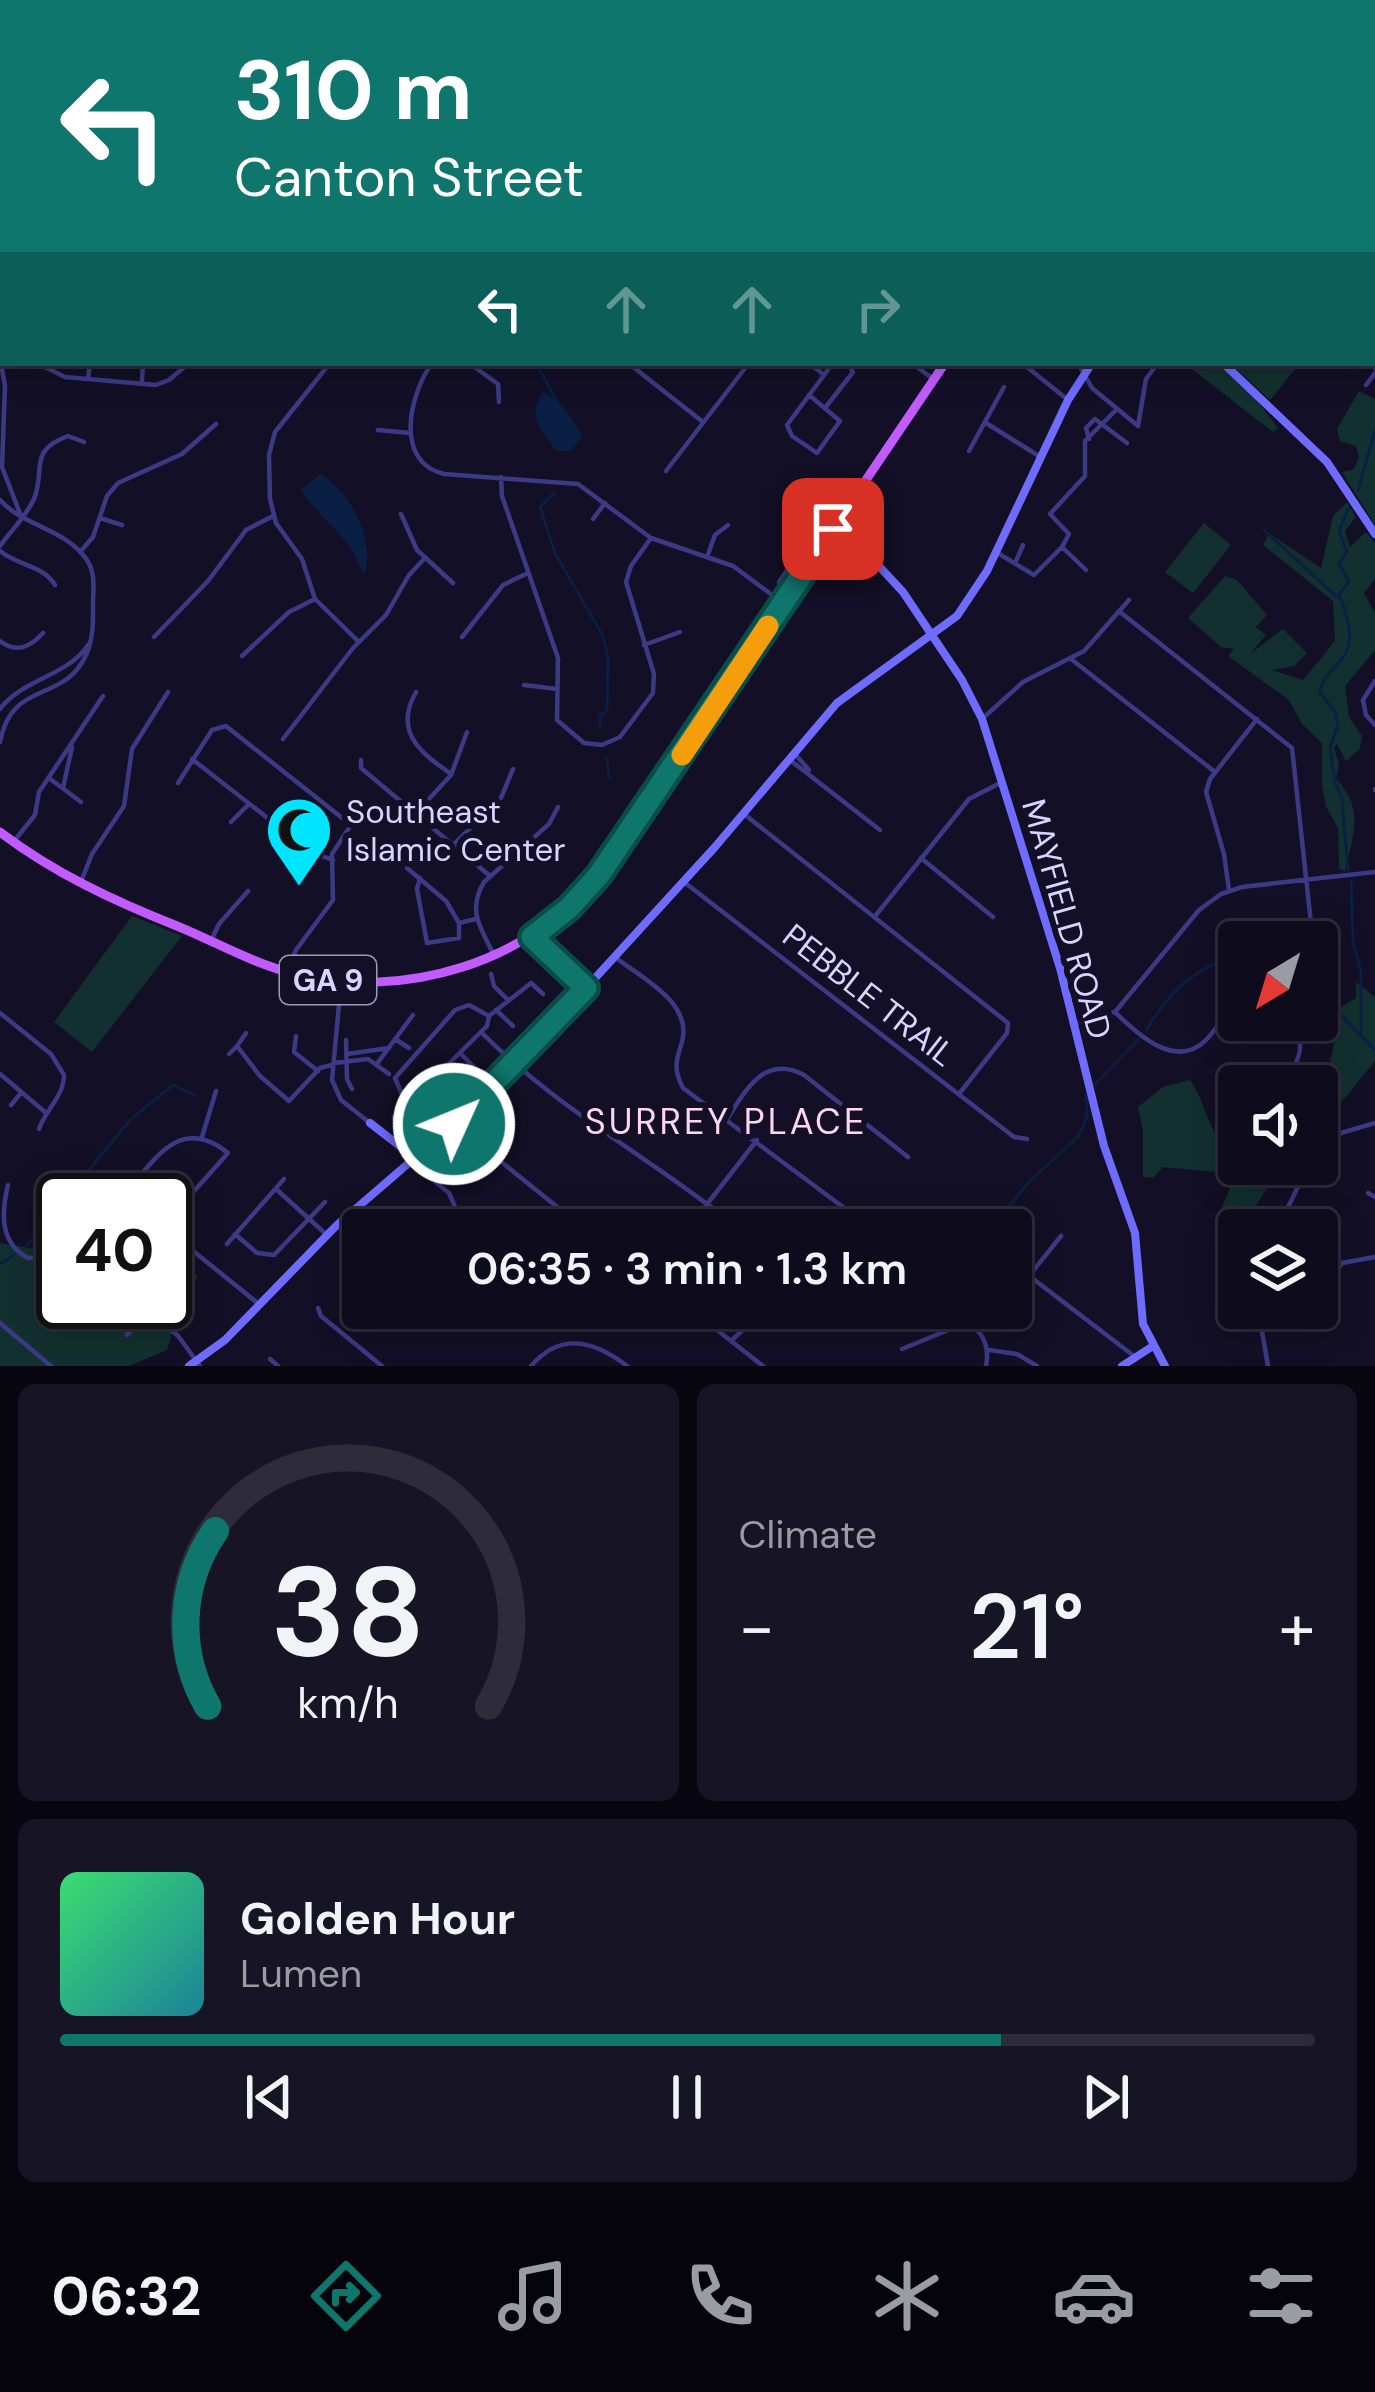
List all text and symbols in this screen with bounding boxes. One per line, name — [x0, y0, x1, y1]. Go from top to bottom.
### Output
text: 310 m — [234, 36, 473, 145]
icon: left — [36, 48, 192, 204]
text: Canton Street — [234, 142, 584, 213]
icon: left — [467, 276, 533, 342]
icon: ahead — [593, 276, 659, 342]
icon: ahead — [719, 276, 785, 342]
icon: right — [845, 276, 911, 342]
pin — [782, 478, 884, 580]
icon: arrive — [800, 496, 866, 562]
place label: Southeast Islamic Center — [346, 790, 565, 871]
street label: MAYFIELD ROAD — [1012, 794, 1122, 1044]
mosque icon: Southeast Islamic Center — [264, 795, 334, 889]
street label: PEBBLE TRAIL — [774, 914, 964, 1076]
north arrow — [1218, 921, 1338, 1041]
map controls — [1218, 921, 1338, 1329]
road number: GA 9 — [280, 956, 376, 1004]
position arrow — [391, 1061, 517, 1187]
button: sound — [1218, 1065, 1338, 1185]
district label: SURREY PLACE — [585, 1098, 867, 1145]
speed limit sign: 40 — [36, 1173, 192, 1329]
button: layers — [1218, 1209, 1338, 1329]
text: 06:35 · 3 min · 1.3 km — [467, 1239, 907, 1298]
text: Climate — [739, 1509, 877, 1560]
text: 38 — [271, 1531, 425, 1694]
text: 21° — [969, 1569, 1084, 1686]
text: − — [739, 1585, 775, 1670]
text: + — [1279, 1585, 1315, 1670]
text: km/h — [298, 1674, 399, 1730]
text: Golden Hour — [240, 1889, 515, 1948]
text: Lumen — [240, 1948, 362, 1999]
icon: previous — [236, 2064, 302, 2130]
icon: pause — [654, 2064, 720, 2130]
icon: next — [1073, 2064, 1139, 2130]
icon: directions — [304, 2254, 388, 2338]
icon: music — [491, 2254, 575, 2338]
icon: phone — [678, 2254, 762, 2338]
icon: climate — [865, 2254, 949, 2338]
icon: car — [1052, 2254, 1136, 2338]
icon: filters — [1239, 2254, 1323, 2338]
text: 06:32 — [52, 2261, 201, 2332]

